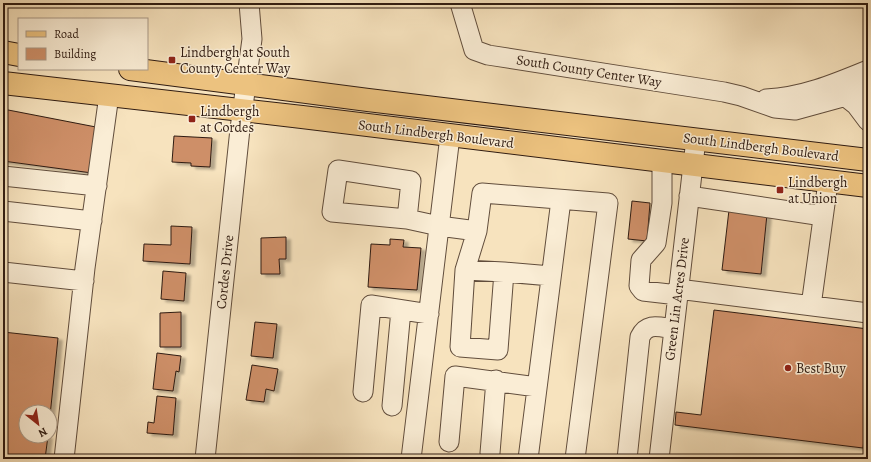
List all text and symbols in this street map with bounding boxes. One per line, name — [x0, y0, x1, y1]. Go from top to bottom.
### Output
legend — [18, 18, 148, 70]
text: Road — [54, 26, 80, 42]
place label: Lindbergh at South County Center Way — [180, 43, 291, 78]
text: Building — [54, 46, 96, 62]
street label: South County Center Way — [515, 50, 664, 92]
marker: Lindbergh at South County Center Way — [167, 55, 177, 65]
place label: Lindbergh at Cordes — [200, 102, 260, 137]
marker: Lindbergh at Cordes — [187, 114, 197, 124]
street label: South Lindbergh Boulevard — [357, 115, 515, 153]
street label: South Lindbergh Boulevard — [682, 128, 840, 166]
place label: Lindbergh at Union — [788, 173, 848, 208]
marker: Lindbergh at Union — [775, 185, 785, 195]
street label: Cordes Drive — [212, 234, 238, 310]
street label: Green Lin Acres Drive — [660, 236, 694, 362]
place label: Best Buy — [796, 359, 846, 378]
marker: Best Buy — [783, 363, 793, 373]
north arrow — [18, 404, 58, 444]
text: N — [36, 424, 50, 441]

